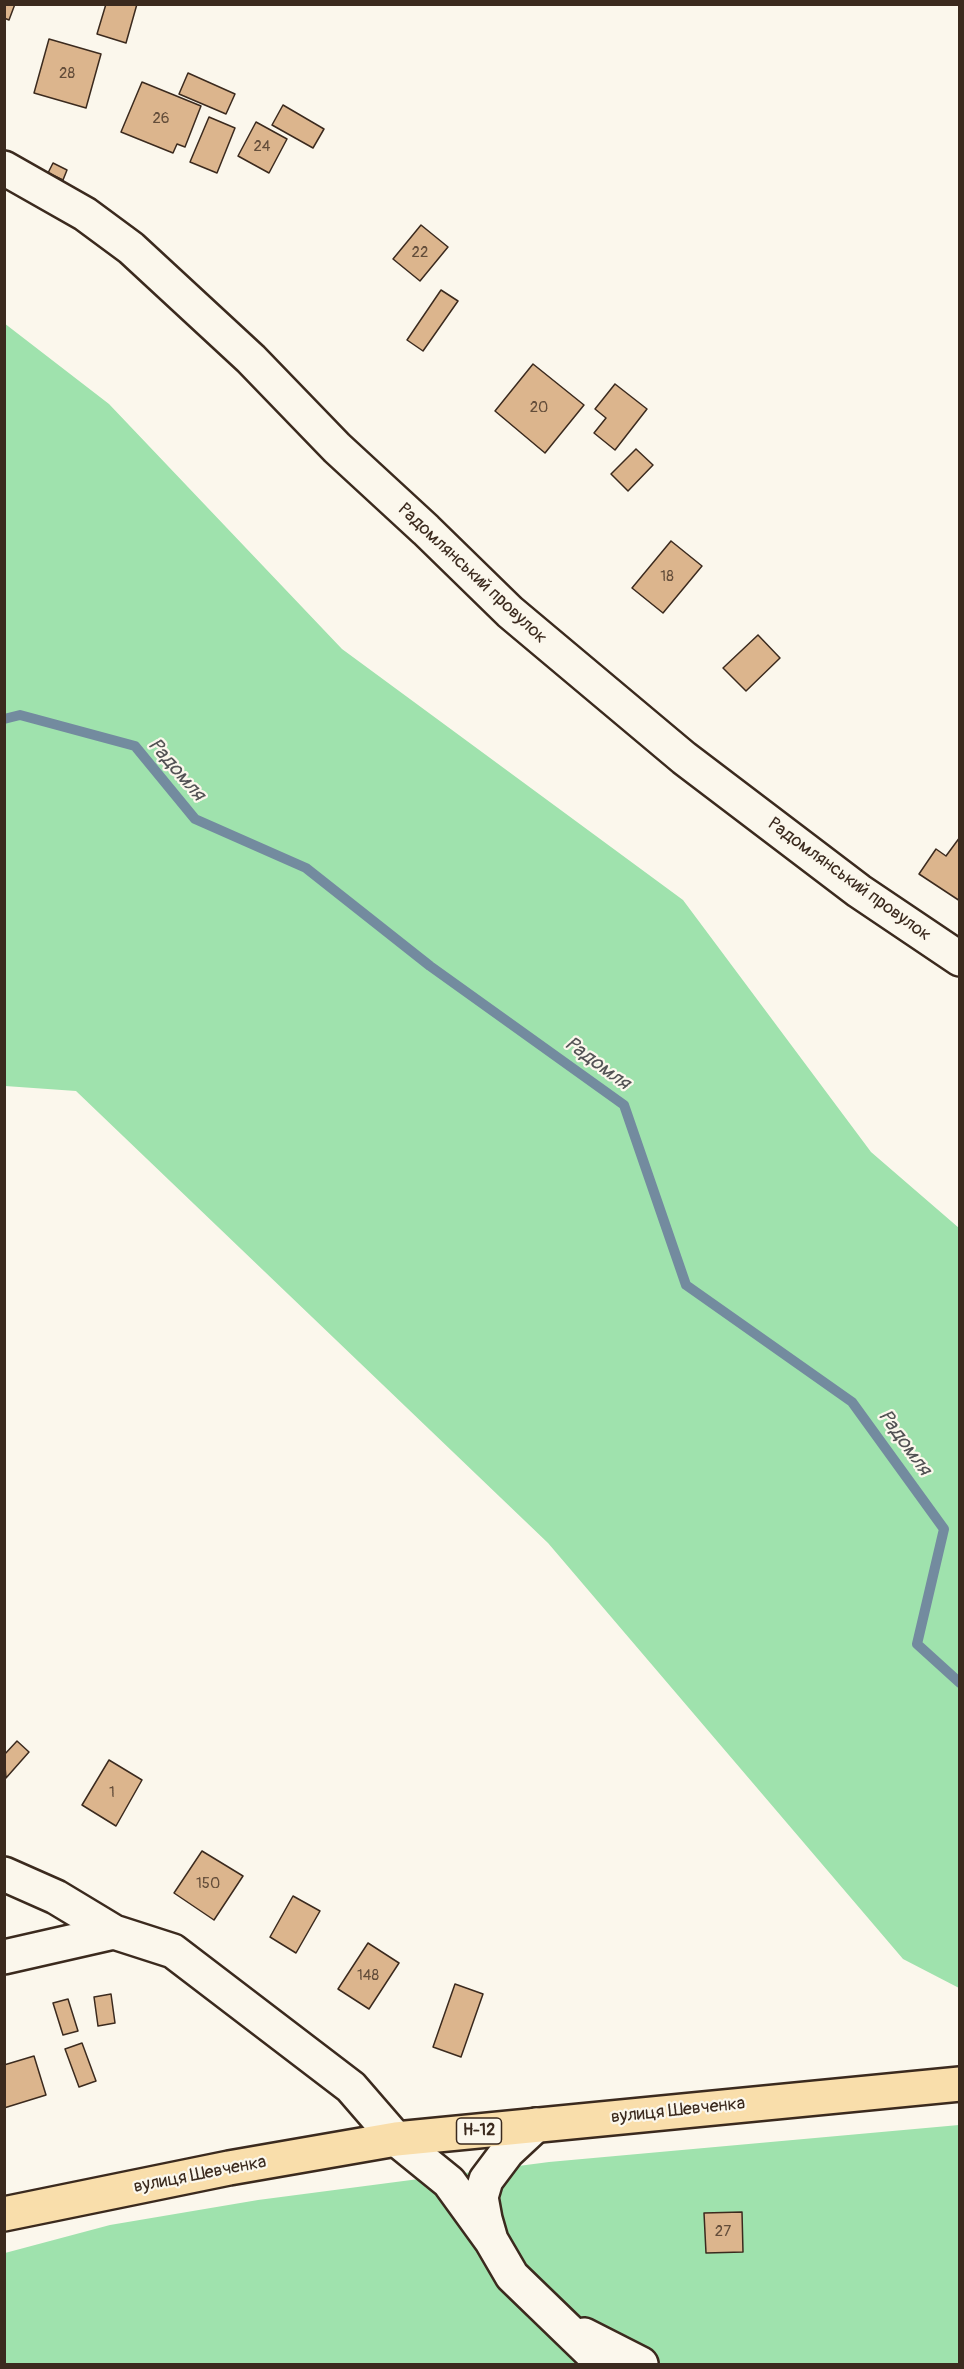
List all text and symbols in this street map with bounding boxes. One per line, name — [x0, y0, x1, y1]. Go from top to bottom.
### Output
house number: 28 — [59, 65, 75, 83]
house number: 26 — [152, 110, 170, 128]
house number: 24 — [253, 138, 271, 156]
house number: 22 — [412, 244, 428, 262]
house number: 20 — [530, 399, 548, 417]
street label: Радомлянський провулок — [393, 499, 551, 649]
house number: 18 — [660, 568, 674, 586]
water label: Радомля — [142, 734, 210, 806]
street label: Радомлянський провулок — [763, 814, 935, 946]
water label: Радомля — [560, 1032, 634, 1096]
water label: Радомля — [872, 1406, 936, 1480]
house number: 1 — [109, 1784, 115, 1802]
house number: 150 — [196, 1875, 220, 1893]
house number: 148 — [357, 1967, 379, 1985]
street label: вулиця Шевченка — [610, 2093, 746, 2129]
road number: Н-12 — [456, 2118, 502, 2144]
street label: вулиця Шевченка — [132, 2152, 268, 2198]
house number: 27 — [715, 2223, 731, 2241]

